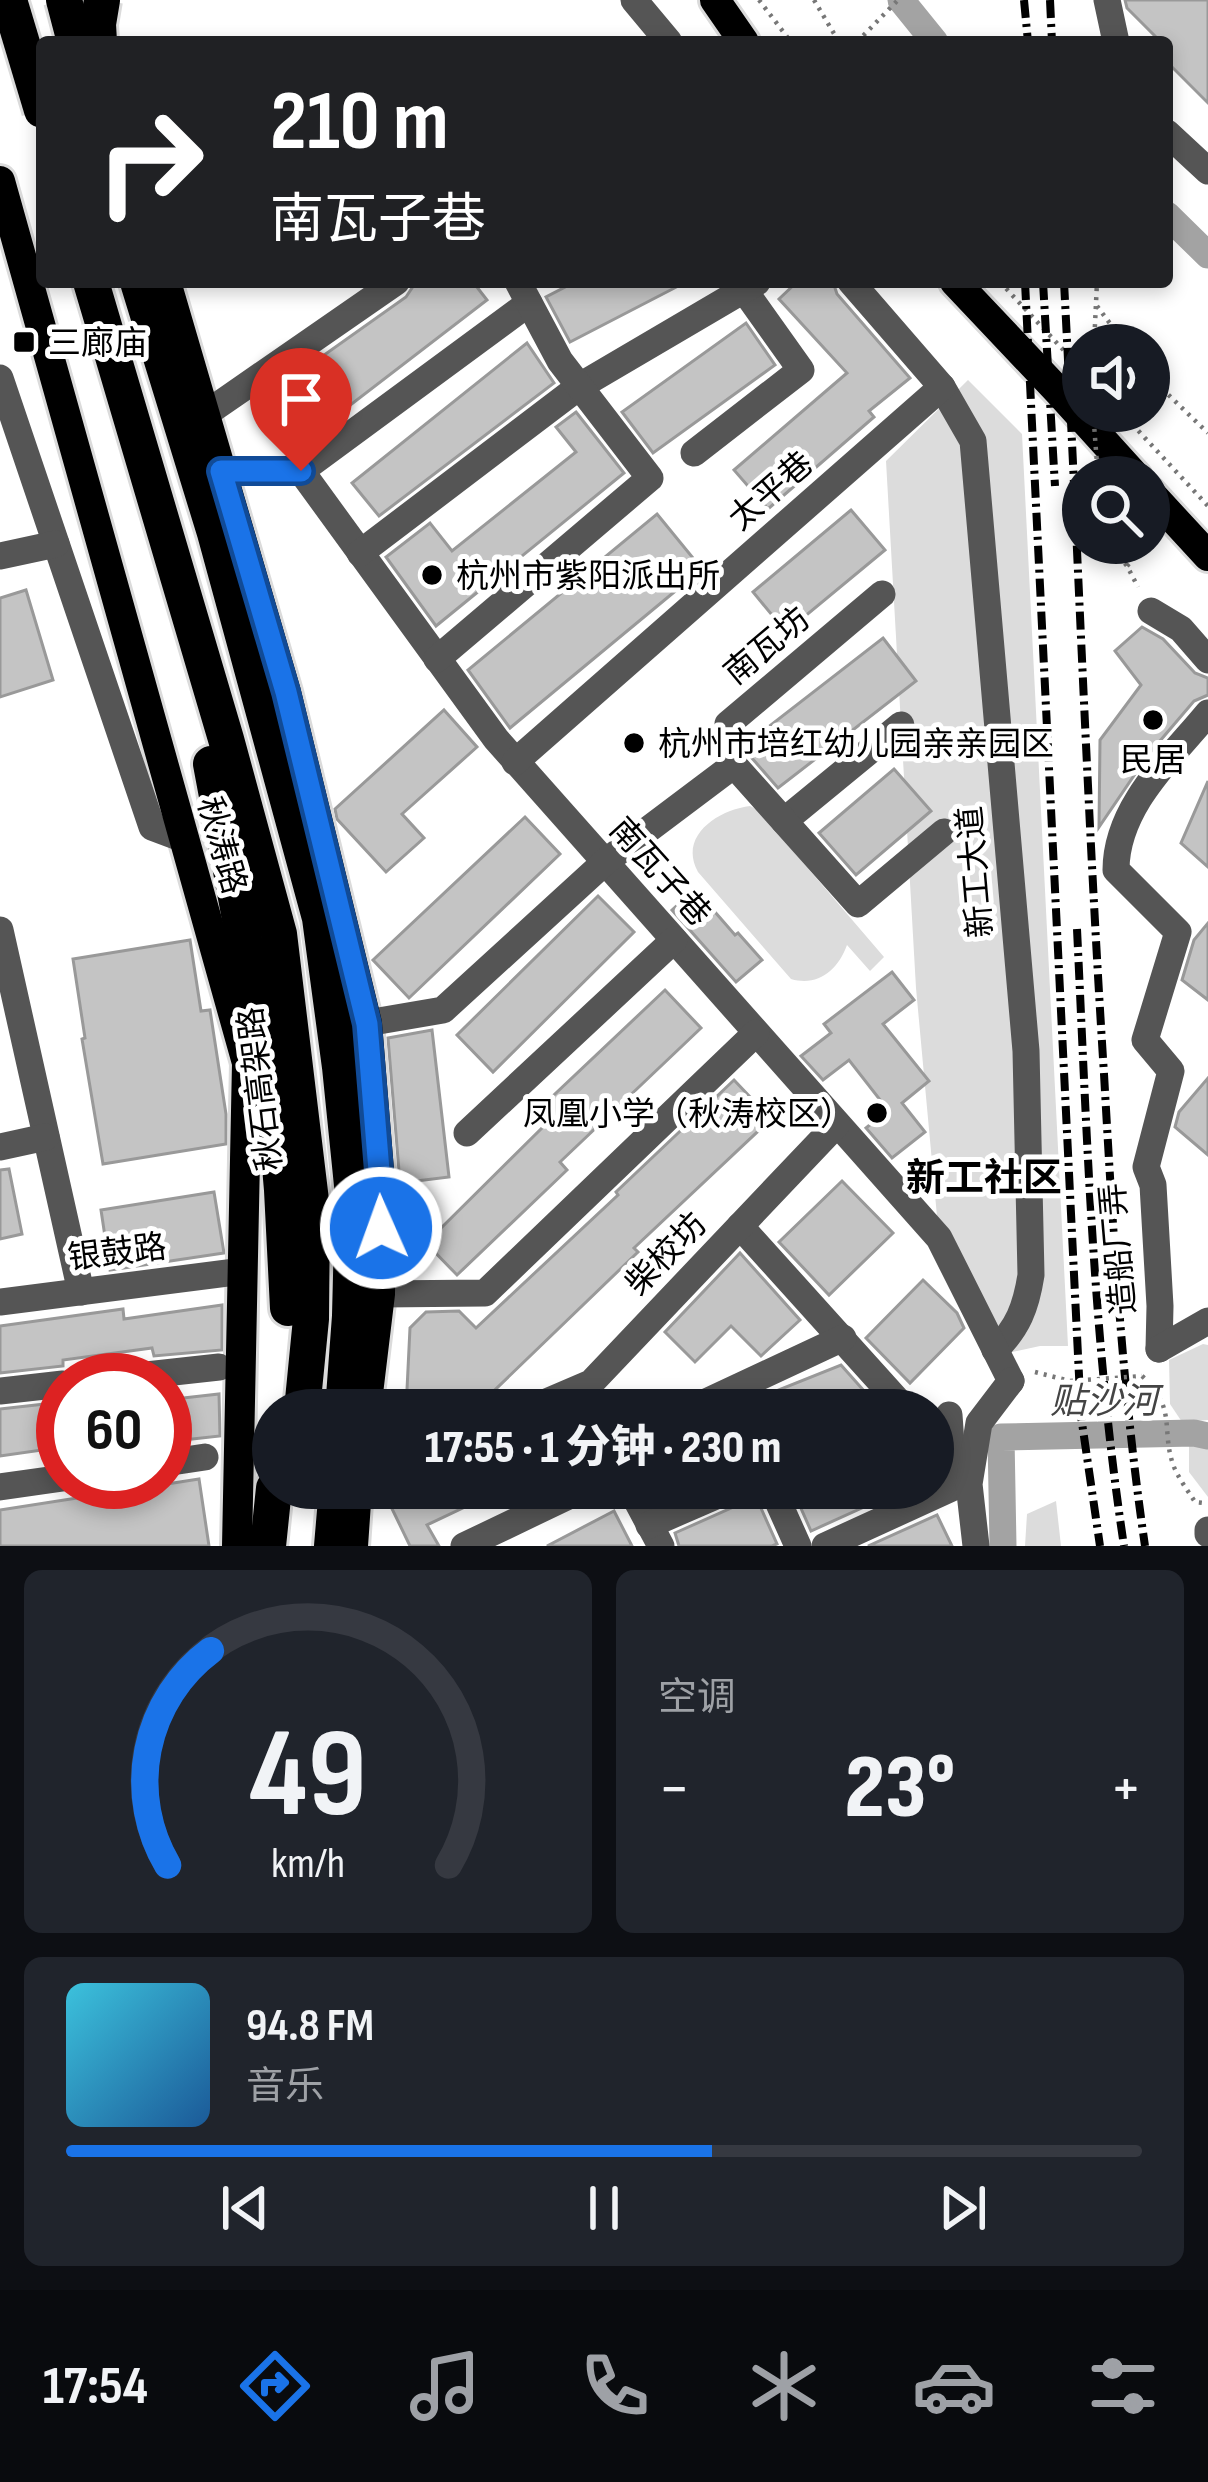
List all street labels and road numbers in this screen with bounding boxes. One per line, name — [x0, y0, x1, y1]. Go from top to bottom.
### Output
street label: 太平巷 — [721, 444, 822, 539]
street label: 南瓦坊 — [717, 599, 818, 694]
street label: 秋涛路 — [188, 792, 254, 899]
street label: 新工大道 — [950, 804, 1002, 939]
street label: 南瓦子巷 — [600, 810, 719, 935]
street label: 秋石高架路 — [231, 1004, 291, 1173]
street label: 造船厂弄 — [1093, 1181, 1145, 1316]
street label: 柴校坊 — [618, 1205, 715, 1304]
street label: 银鼓路 — [66, 1227, 169, 1279]

